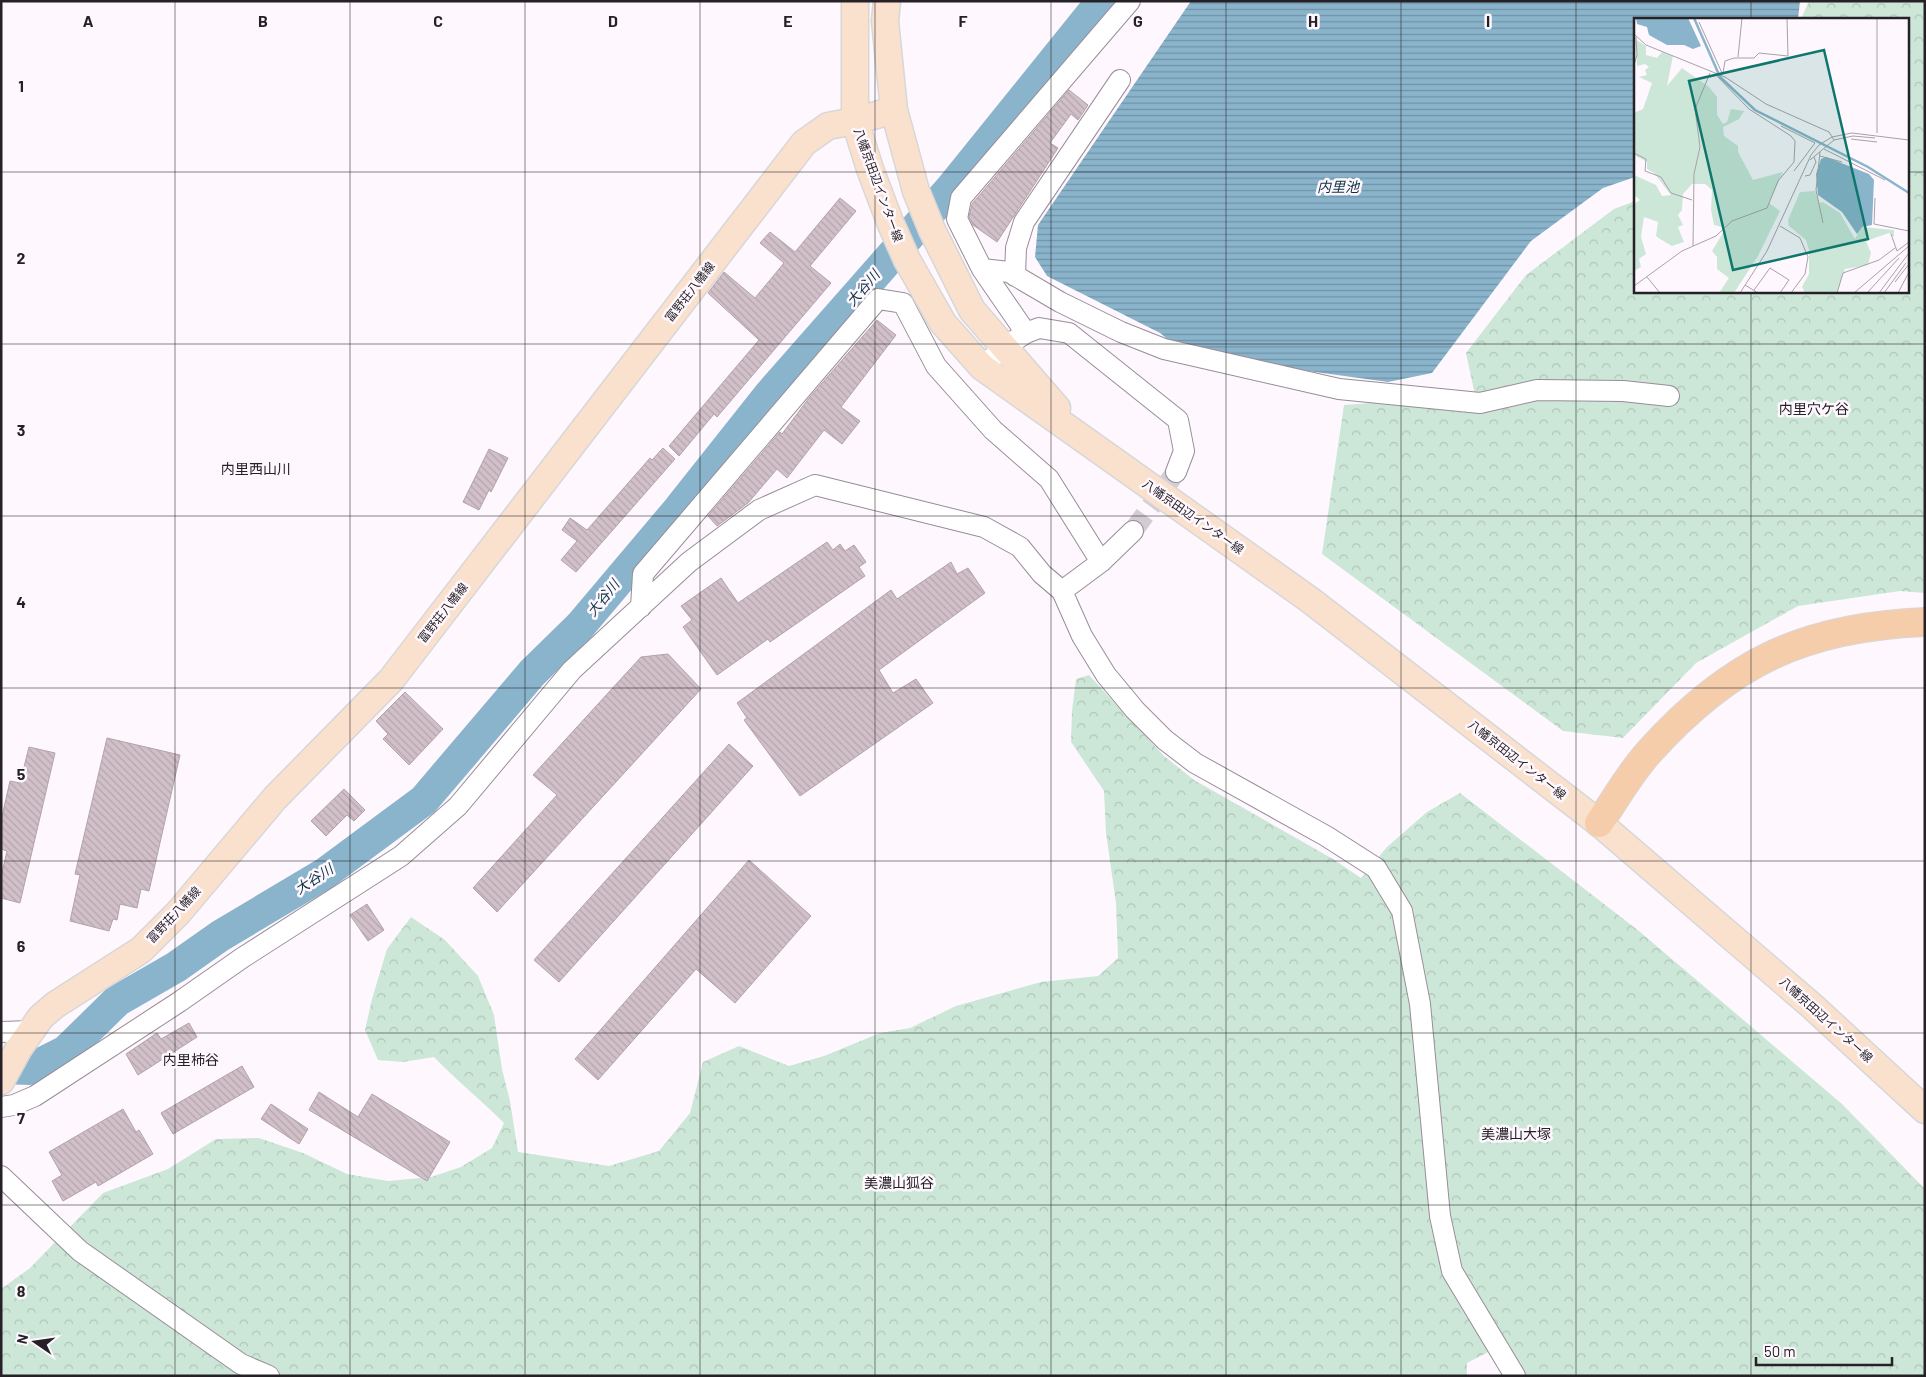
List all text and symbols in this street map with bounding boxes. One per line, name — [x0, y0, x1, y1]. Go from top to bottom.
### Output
text: A — [83, 11, 94, 30]
text: B — [258, 11, 268, 30]
text: C — [433, 11, 443, 30]
text: D — [608, 11, 618, 30]
text: E — [783, 11, 793, 30]
text: F — [959, 11, 968, 30]
text: G — [1133, 11, 1143, 30]
text: H — [1308, 11, 1318, 30]
text: I — [1486, 11, 1490, 30]
inset map — [1634, 18, 1908, 292]
text: 1 — [18, 76, 24, 95]
street label: 八幡京田辺インター線 — [852, 126, 906, 243]
water label: 内里池 — [1317, 178, 1361, 195]
text: 2 — [17, 248, 26, 267]
street label: 富野荘八幡線 — [662, 259, 717, 324]
water label: 大谷川 — [842, 265, 884, 309]
district label: 内里穴ケ谷 — [1779, 400, 1849, 417]
text: 3 — [17, 420, 25, 439]
district label: 内里西山川 — [221, 460, 291, 477]
street label: 八幡京田辺インター線 — [1140, 476, 1247, 556]
water label: 大谷川 — [583, 574, 624, 619]
street label: 富野荘八幡線 — [415, 580, 470, 645]
text: 4 — [16, 592, 26, 611]
street label: 八幡京田辺インター線 — [1466, 717, 1569, 802]
text: 5 — [17, 764, 26, 783]
water label: 大谷川 — [291, 859, 338, 897]
street label: 富野荘八幡線 — [144, 883, 203, 945]
text: 6 — [17, 936, 26, 955]
street label: 八幡京田辺インター線 — [1777, 974, 1876, 1065]
district label: 内里柿谷 — [163, 1051, 219, 1068]
text: 7 — [17, 1108, 25, 1127]
district label: 美濃山大塚 — [1481, 1125, 1551, 1142]
district label: 美濃山狐谷 — [864, 1174, 934, 1191]
text: 8 — [17, 1281, 26, 1300]
north arrow — [10, 1317, 60, 1367]
text: N — [13, 1333, 31, 1345]
scale bar — [1756, 1334, 1892, 1366]
text: 50 m — [1764, 1342, 1796, 1360]

